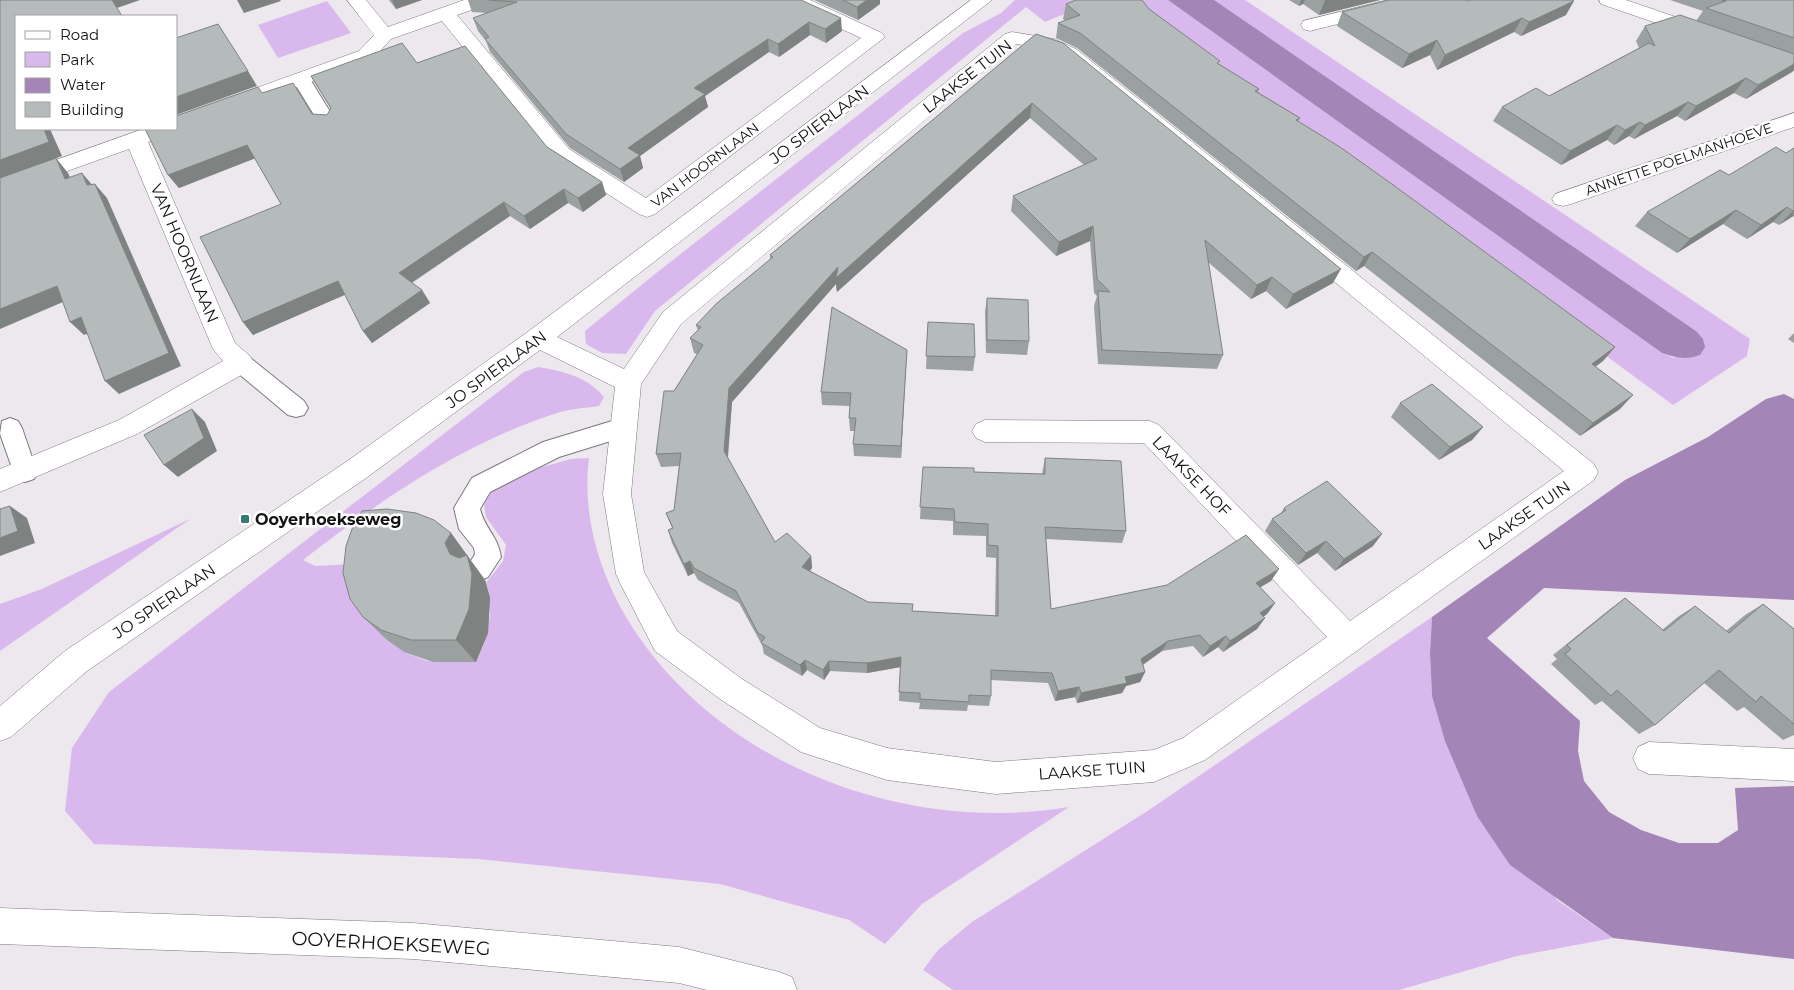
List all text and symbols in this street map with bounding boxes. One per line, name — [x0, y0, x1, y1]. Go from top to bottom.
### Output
legend — [15, 15, 178, 130]
text: Road — [60, 25, 99, 44]
street label: LAAKSE TUIN — [919, 36, 1016, 117]
text: Park — [60, 50, 94, 69]
text: Water — [60, 75, 106, 94]
street label: JO SPIERLAAN — [765, 81, 873, 169]
text: Building — [60, 100, 124, 119]
street label: ANNETTE POELMANHOEVE — [1583, 118, 1775, 200]
street label: VAN HOORNLAAN — [647, 119, 763, 211]
street label: VAN HOORNLAAN — [147, 181, 222, 326]
street label: JO SPIERLAAN — [442, 327, 550, 413]
street label: LAAKSE HOF — [1148, 432, 1235, 521]
street label: LAAKSE TUIN — [1475, 477, 1574, 554]
place label: Ooyerhoekseweg — [255, 510, 401, 529]
marker: Ooyerhoekseweg — [239, 513, 251, 525]
street label: JO SPIERLAAN — [109, 560, 219, 643]
street label: LAAKSE TUIN — [1038, 757, 1146, 784]
street label: OOYERHOEKSEWEG — [291, 927, 491, 960]

